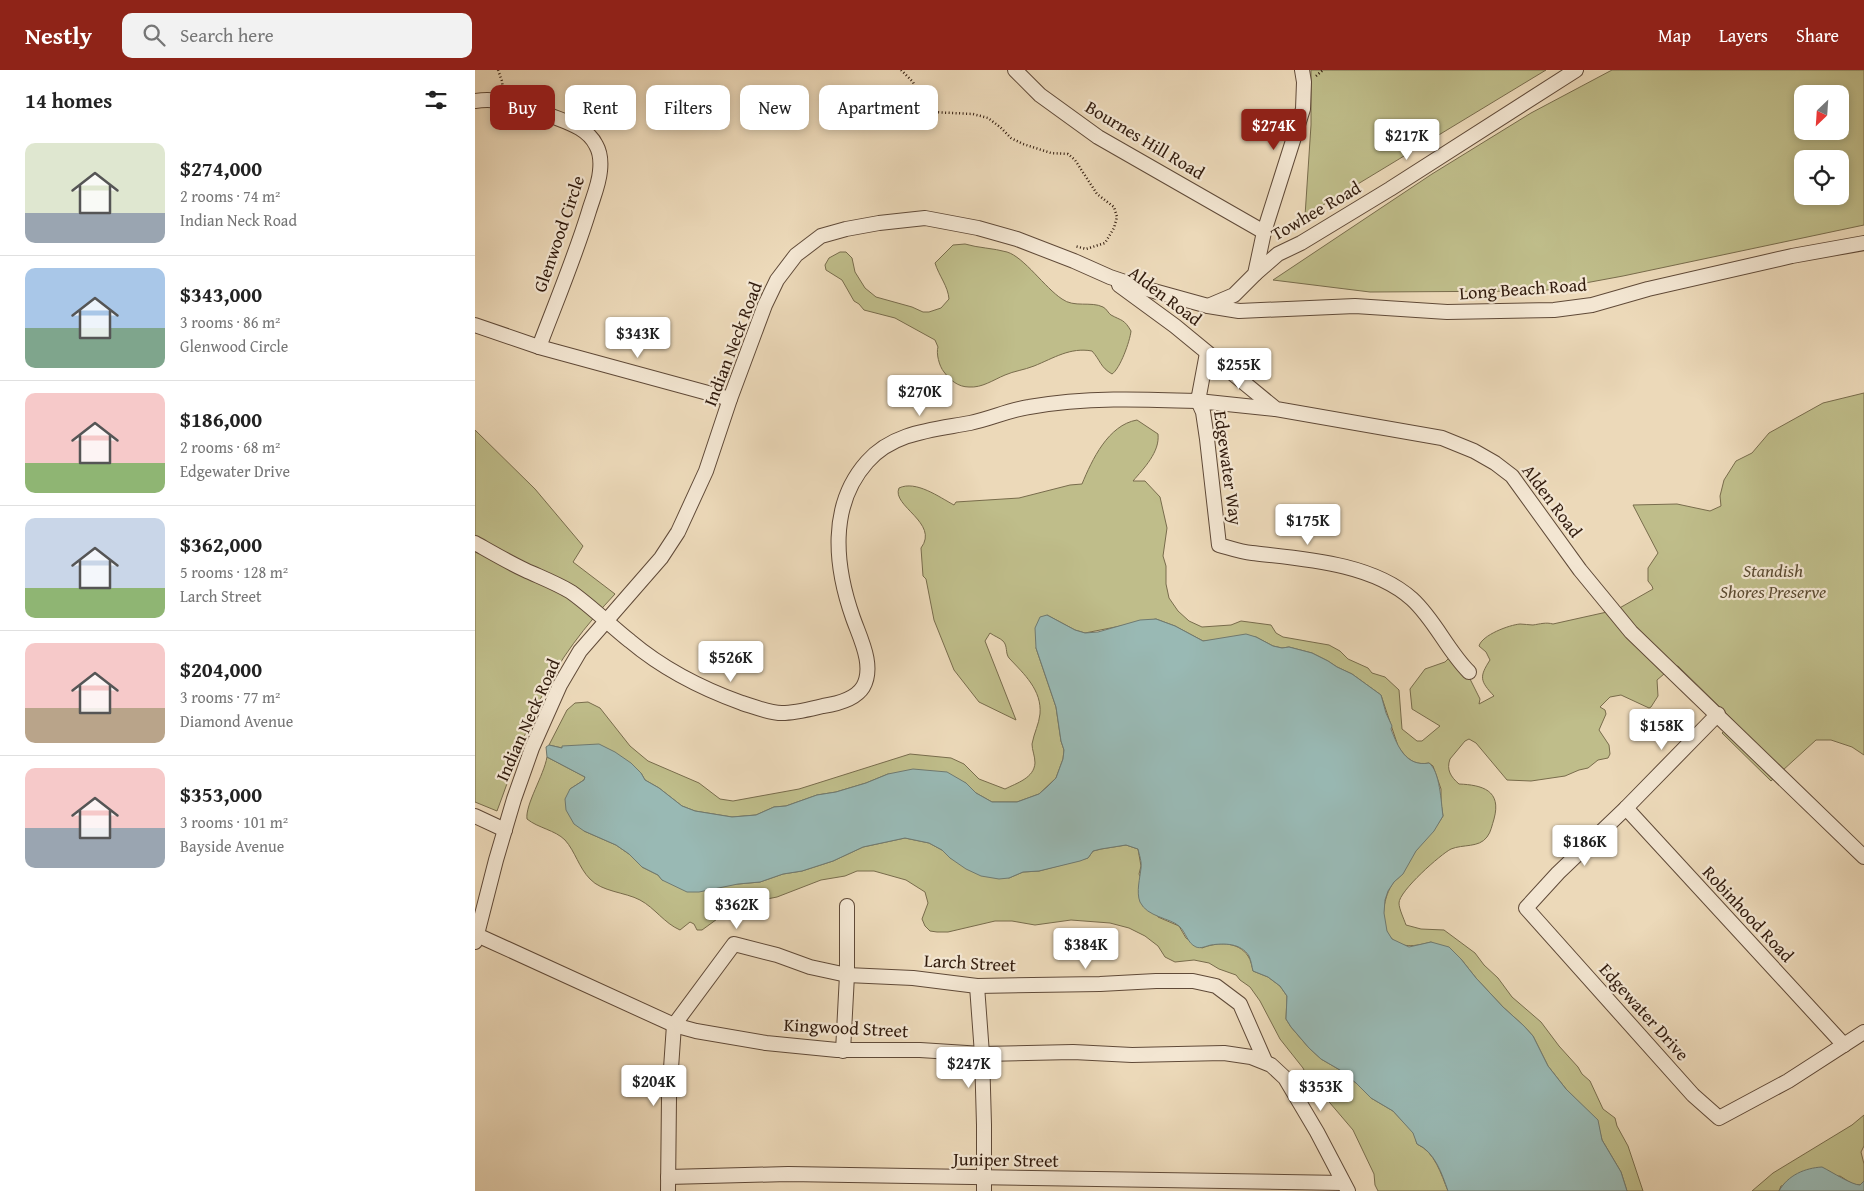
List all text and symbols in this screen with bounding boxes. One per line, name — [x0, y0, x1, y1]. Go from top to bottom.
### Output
search box — [122, 13, 472, 58]
text: Nestly — [25, 18, 92, 53]
icon: search — [140, 21, 168, 49]
text: Search here — [180, 21, 274, 49]
text: Map — [1658, 22, 1691, 49]
text: Layers — [1719, 22, 1768, 49]
text: Share — [1796, 22, 1839, 49]
text: 14 homes — [25, 85, 112, 116]
chip: Buy — [490, 85, 555, 130]
chip: Rent — [565, 85, 636, 130]
chip: Filters — [646, 85, 730, 130]
chip: New — [740, 85, 809, 130]
chip: Apartment — [819, 85, 938, 130]
north arrow — [1794, 85, 1849, 140]
map controls — [1794, 85, 1849, 205]
icon: filters — [422, 86, 450, 114]
street label: Bournes Hill Road — [1080, 93, 1210, 186]
pin: $274K — [1239, 108, 1309, 151]
text: $274K — [1252, 113, 1296, 137]
pin: $217K — [1372, 118, 1442, 161]
text: $217K — [1385, 123, 1429, 147]
button: locate — [1794, 150, 1849, 205]
text: $274,000 — [180, 153, 262, 184]
icon: home — [65, 163, 125, 223]
street label: Glenwood Circle — [526, 172, 591, 296]
street label: Towhee Road — [1266, 174, 1366, 247]
text: 2 rooms · 74 m² — [180, 184, 280, 208]
text: Indian Neck Road — [180, 208, 297, 232]
street label: Alden Road — [1123, 259, 1208, 332]
street label: Long Beach Road — [1458, 271, 1588, 306]
street label: Indian Neck Road — [696, 277, 769, 410]
text: $343,000 — [180, 279, 262, 310]
icon: home — [65, 288, 125, 348]
text: 3 rooms · 86 m² — [180, 310, 280, 334]
pin: $343K — [603, 316, 673, 359]
text: $343K — [616, 321, 660, 345]
text: Glenwood Circle — [180, 334, 288, 358]
pin: $255K — [1204, 348, 1274, 390]
text: $255K — [1217, 352, 1261, 376]
pin: $270K — [885, 374, 955, 417]
text: $270K — [898, 379, 942, 403]
text: $186,000 — [180, 404, 262, 435]
street label: Edgewater Way — [1207, 409, 1250, 527]
icon: home — [65, 413, 125, 473]
text: 2 rooms · 68 m² — [180, 435, 280, 459]
street label: Alden Road — [1516, 458, 1589, 543]
text: Edgewater Drive — [180, 459, 290, 483]
pin: $175K — [1273, 504, 1343, 546]
text: $175K — [1286, 508, 1330, 532]
text: $362,000 — [180, 529, 262, 560]
icon: home — [65, 538, 125, 598]
park label: Standish Shores Preserve — [1720, 557, 1826, 605]
text: 5 rooms · 128 m² — [180, 560, 288, 584]
text: Larch Street — [180, 584, 262, 608]
pin: $526K — [696, 640, 766, 683]
text: $526K — [709, 645, 753, 669]
text: $204,000 — [180, 654, 262, 685]
street label: Indian Neck Road — [488, 654, 567, 785]
icon: home — [65, 663, 125, 723]
text: 3 rooms · 77 m² — [180, 685, 280, 709]
pin: $158K — [1627, 708, 1697, 751]
text: Diamond Avenue — [180, 709, 293, 733]
text: $158K — [1640, 713, 1684, 737]
text: $353,000 — [180, 779, 262, 810]
icon: home — [65, 788, 125, 848]
text: 3 rooms · 101 m² — [180, 810, 288, 834]
pin: $186K — [1550, 824, 1620, 867]
text: $186K — [1563, 829, 1607, 853]
text: Bayside Avenue — [180, 834, 284, 858]
street label: Robinhood Road — [1696, 859, 1801, 968]
pin: $362K — [702, 888, 772, 930]
text: $362K — [715, 892, 759, 916]
pin: $384K — [1051, 928, 1121, 970]
text: $384K — [1064, 932, 1108, 956]
street label: Larch Street — [924, 947, 1017, 978]
street label: Edgewater Drive — [1593, 957, 1696, 1067]
street label: Kingwood Street — [783, 1011, 910, 1044]
pin: $247K — [934, 1046, 1004, 1089]
text: $247K — [947, 1051, 991, 1075]
pin: $204K — [619, 1064, 689, 1107]
text: $204K — [632, 1069, 676, 1093]
pin: $353K — [1286, 1070, 1356, 1112]
text: $353K — [1299, 1074, 1343, 1098]
street label: Juniper Street — [951, 1145, 1060, 1174]

